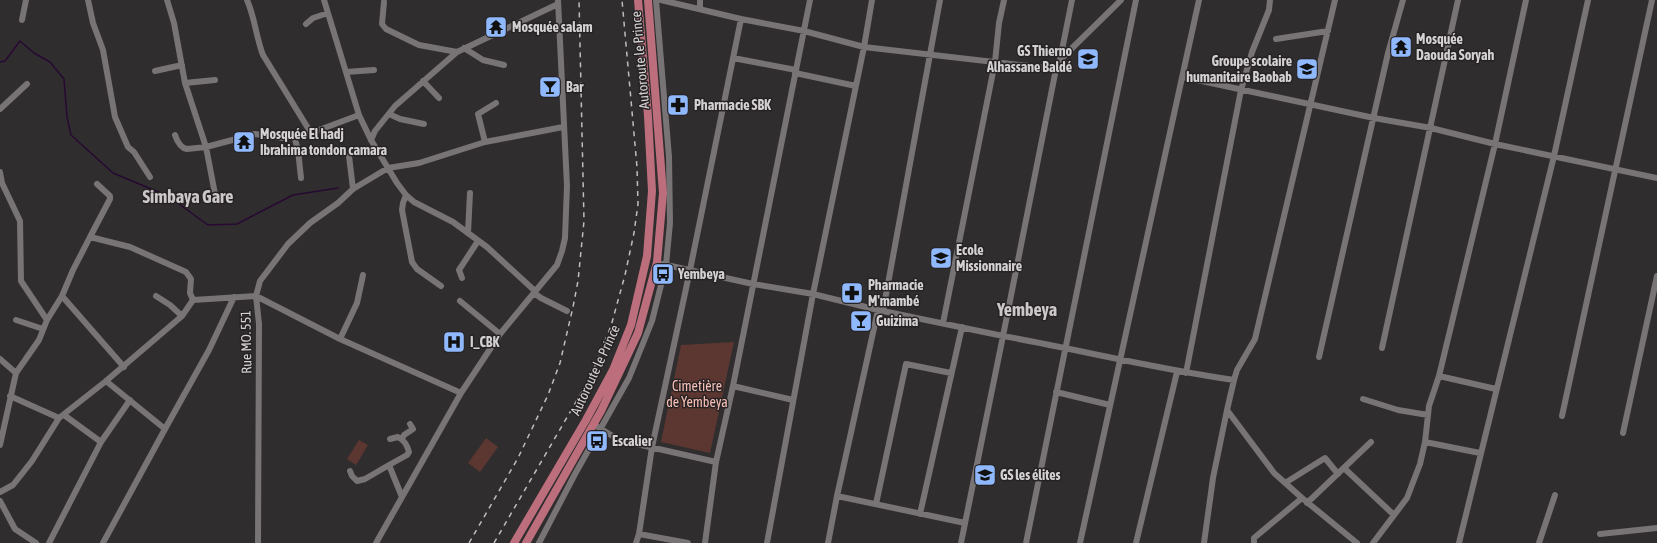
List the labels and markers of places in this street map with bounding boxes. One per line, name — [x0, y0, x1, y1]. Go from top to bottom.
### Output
temple icon: Mosquée salam — [483, 14, 509, 40]
place label: Mosquée salam — [512, 19, 593, 35]
place label: Mosquée Daouda Soryah — [1416, 31, 1494, 63]
temple icon: Mosquée Daouda Soryah — [1388, 34, 1414, 60]
place label: GS Thierno Alhassane Baldé — [986, 43, 1072, 75]
school or university icon: GS Thierno Alhassane Baldé — [1075, 46, 1101, 72]
place label: Groupe scolaire humanitaire Baobab — [1186, 53, 1292, 85]
school or university icon: Groupe scolaire humanitaire Baobab — [1294, 56, 1320, 82]
bar icon: Bar — [537, 74, 563, 100]
place label: Bar — [566, 79, 584, 95]
pharmacy icon: Pharmacie SBK — [665, 92, 691, 118]
place label: Pharmacie SBK — [694, 97, 771, 113]
place label: Mosquée El hadj Ibrahima tondon camara — [260, 126, 387, 158]
temple icon: Mosquée El hadj Ibrahima tondon camara — [231, 129, 257, 155]
place label: Ecole Missionnaire — [956, 242, 1022, 274]
school or university icon: Ecole Missionnaire — [928, 245, 954, 271]
bus stop icon: Yembeya — [650, 261, 676, 287]
place label: Yembeya — [677, 266, 725, 282]
place label: Pharmacie M'mambé — [868, 277, 924, 309]
pharmacy icon: Pharmacie M'mambé — [839, 280, 865, 306]
bar icon: Guizima — [848, 308, 874, 334]
place label: Guizima — [876, 313, 919, 329]
hospital icon: I_CBK — [441, 329, 467, 355]
place label: I_CBK — [470, 334, 499, 350]
bus stop icon: Escalier — [584, 428, 610, 454]
place label: Escalier — [612, 433, 653, 449]
school or university icon: GS les élites — [972, 462, 998, 488]
place label: GS les élites — [1000, 467, 1061, 483]

